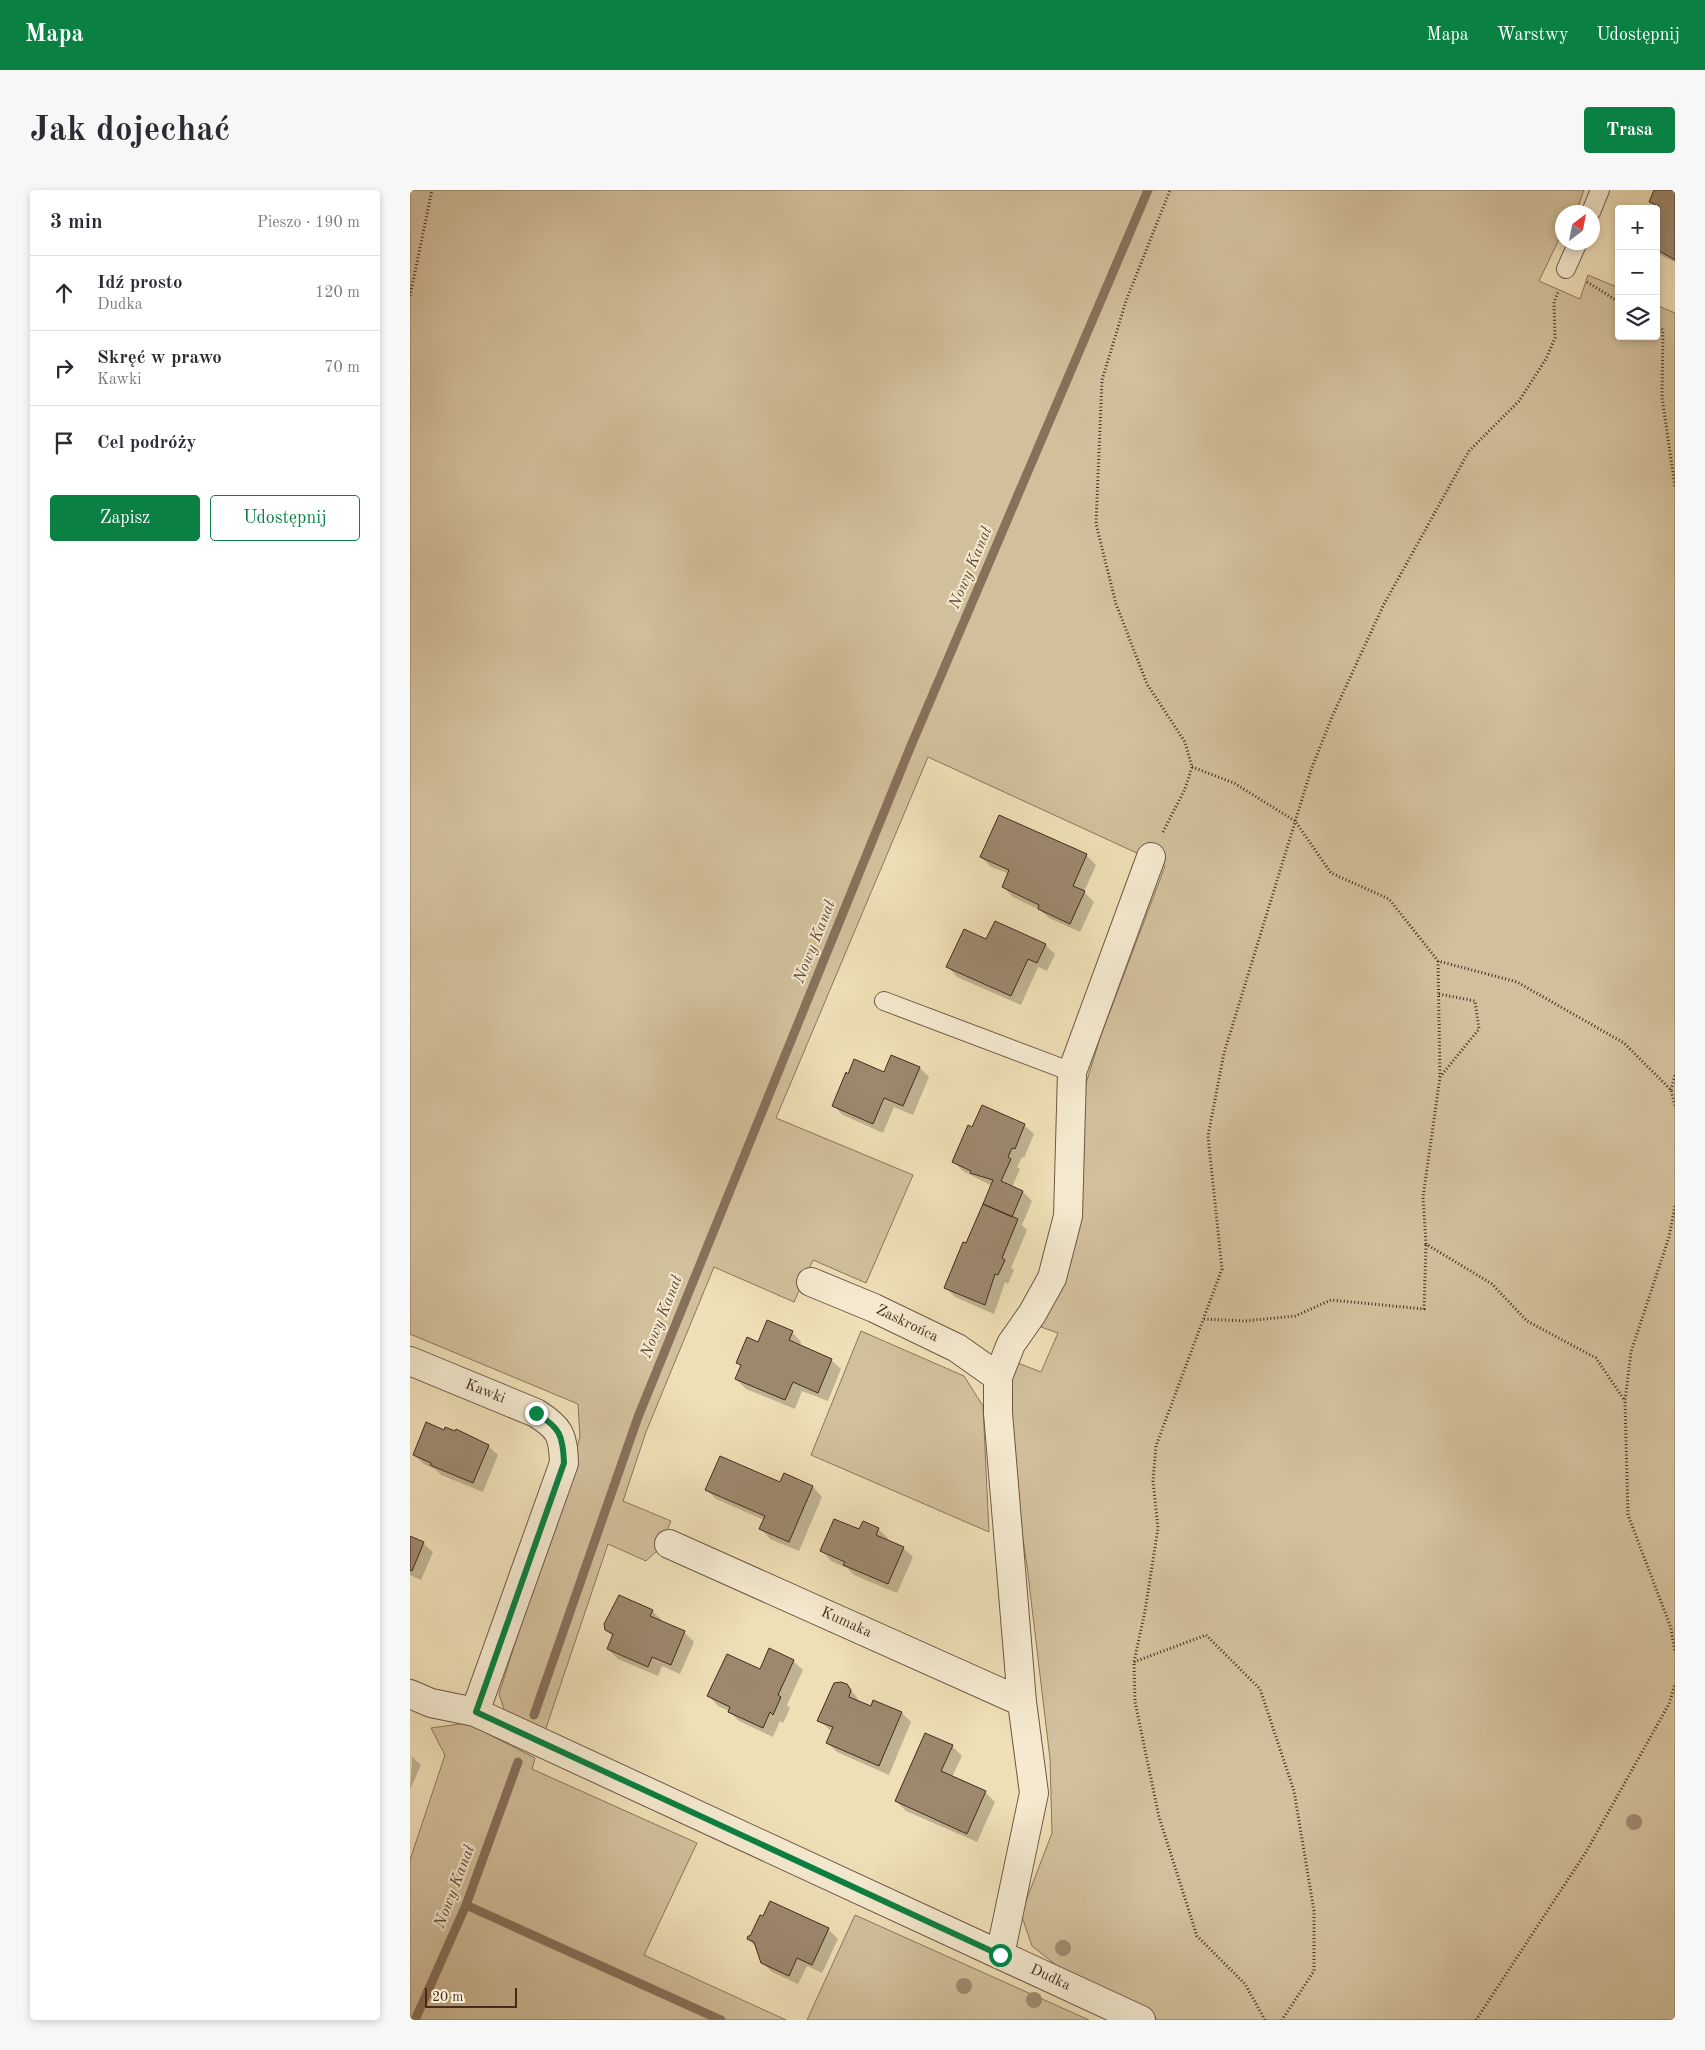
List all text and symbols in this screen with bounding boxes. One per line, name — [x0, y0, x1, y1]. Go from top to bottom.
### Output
text: Mapa — [25, 23, 84, 47]
text: Mapa — [1427, 26, 1469, 44]
text: Warstwy — [1497, 26, 1568, 44]
text: Udostępnij — [1596, 26, 1680, 44]
button: Trasa — [1584, 107, 1675, 153]
text: Jak dojechać — [30, 113, 230, 148]
north arrow — [1555, 205, 1600, 250]
map controls — [1615, 205, 1660, 340]
button: + — [1615, 205, 1660, 250]
text: 3 min — [50, 212, 103, 233]
text: Pieszo · 190 m — [257, 215, 360, 231]
button: − — [1615, 250, 1660, 295]
text: Idź prosto — [97, 274, 182, 293]
icon: ahead — [50, 279, 78, 307]
text: 120 m — [315, 285, 360, 301]
button: layers — [1615, 295, 1660, 340]
text: Dudka — [97, 297, 143, 313]
text: Skręć w prawo — [97, 349, 222, 368]
icon: right — [50, 354, 78, 382]
text: 70 m — [324, 360, 360, 376]
text: Kawki — [97, 372, 142, 388]
icon: arrive — [50, 429, 78, 457]
text: Cel podróży — [97, 434, 196, 453]
button: Zapisz — [50, 495, 200, 541]
button: Udostępnij — [210, 495, 360, 541]
water label: Nowy Kanał — [946, 523, 996, 612]
water label: Nowy Kanał — [791, 897, 839, 986]
water label: Nowy Kanał — [638, 1272, 686, 1361]
street label: Zaskrońca — [874, 1303, 941, 1346]
street label: Kawki — [463, 1377, 507, 1407]
route end — [525, 1402, 548, 1425]
street label: Kumaka — [818, 1605, 874, 1641]
water label: Nowy Kanał — [432, 1842, 479, 1932]
route start — [989, 1944, 1012, 1967]
street label: Dudka — [1027, 1962, 1073, 1994]
scale bar — [425, 1985, 518, 2008]
text: 20 m — [432, 1990, 463, 2004]

